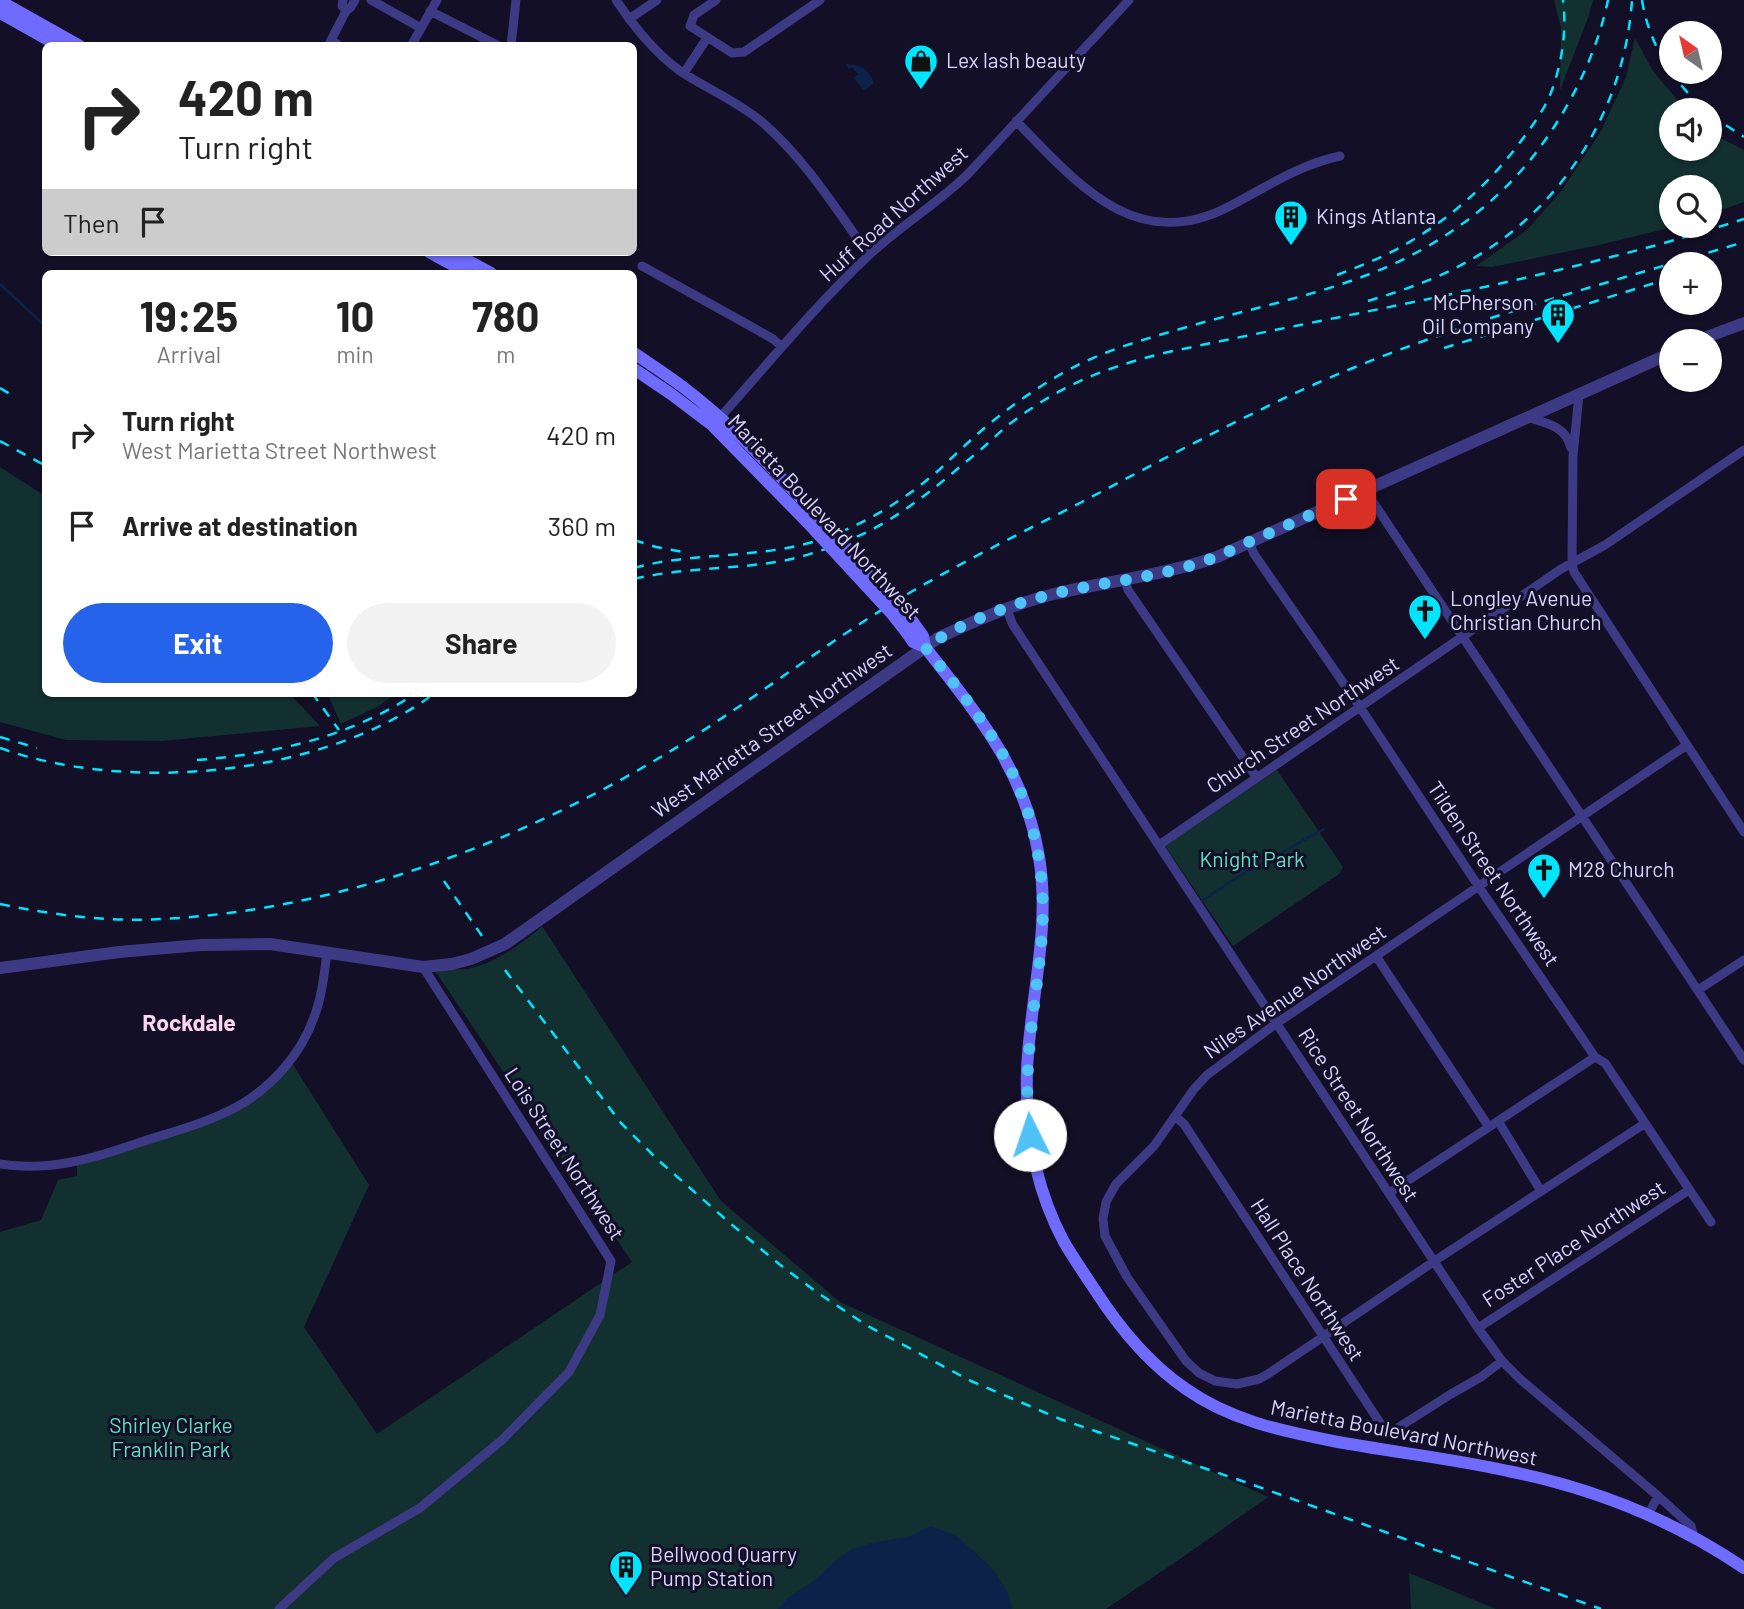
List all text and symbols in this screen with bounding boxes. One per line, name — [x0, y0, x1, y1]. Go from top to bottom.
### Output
north arrow — [1659, 21, 1722, 84]
map controls — [1659, 21, 1722, 392]
shop icon: Lex lash beauty — [902, 42, 940, 91]
place label: Lex lash beauty — [946, 47, 1086, 72]
text: 420 m — [178, 67, 314, 126]
icon: right — [63, 70, 154, 161]
button: sound — [1659, 98, 1722, 161]
text: Turn right — [178, 127, 313, 165]
street label: Huff Road Northwest — [814, 140, 972, 286]
button: search — [1659, 175, 1722, 238]
building icon: Kings Atlanta — [1272, 198, 1310, 247]
icon: arrive — [134, 203, 172, 241]
place label: Kings Atlanta — [1316, 203, 1436, 228]
text: Then — [63, 207, 120, 238]
button: + — [1659, 252, 1722, 315]
place label: McPherson Oil Company — [1422, 289, 1534, 338]
text: 19:25 — [140, 290, 238, 340]
text: 10 — [336, 290, 374, 340]
text: 780 — [472, 290, 539, 340]
building icon: McPherson Oil Company — [1539, 296, 1577, 345]
button: − — [1659, 329, 1722, 392]
text: Arrival — [157, 340, 221, 368]
text: min — [336, 340, 374, 368]
text: m — [496, 340, 515, 368]
text: Turn right — [122, 405, 235, 436]
street label: Marietta Boulevard Northwest — [723, 408, 927, 624]
icon: right — [63, 416, 101, 454]
text: 420 m — [546, 419, 616, 450]
text: West Marietta Street Northwest — [122, 436, 437, 464]
pin — [1316, 469, 1376, 529]
icon: arrive — [1327, 480, 1365, 518]
icon: arrive — [63, 507, 101, 545]
text: Arrive at destination — [122, 510, 358, 541]
text: 360 m — [548, 510, 616, 541]
place label: Longley Avenue Christian Church — [1450, 585, 1602, 634]
church icon: Longley Avenue Christian Church — [1406, 592, 1444, 641]
button: Exit — [63, 603, 333, 683]
button: Share — [347, 603, 616, 683]
street label: West Marietta Street Northwest — [646, 637, 896, 823]
street label: Church Street Northwest — [1201, 650, 1403, 798]
street label: Tilden Street Northwest — [1423, 776, 1565, 970]
park label: Knight Park — [1199, 846, 1305, 871]
church icon: M28 Church — [1525, 851, 1563, 900]
place label: M28 Church — [1568, 856, 1675, 881]
street label: Niles Avenue Northwest — [1198, 918, 1390, 1063]
district label: Rockdale — [142, 1008, 236, 1036]
street label: Rice Street Northwest — [1294, 1023, 1425, 1206]
street label: Lois Street Northwest — [500, 1062, 630, 1244]
position arrow — [993, 1098, 1067, 1172]
street label: Foster Place Northwest — [1477, 1174, 1669, 1311]
street label: Hall Place Northwest — [1246, 1193, 1370, 1365]
street label: Marietta Boulevard Northwest — [1269, 1393, 1540, 1470]
park label: Shirley Clarke Franklin Park — [109, 1412, 233, 1461]
place label: Bellwood Quarry Pump Station — [650, 1541, 797, 1590]
building icon: Bellwood Quarry Pump Station — [607, 1548, 645, 1597]

